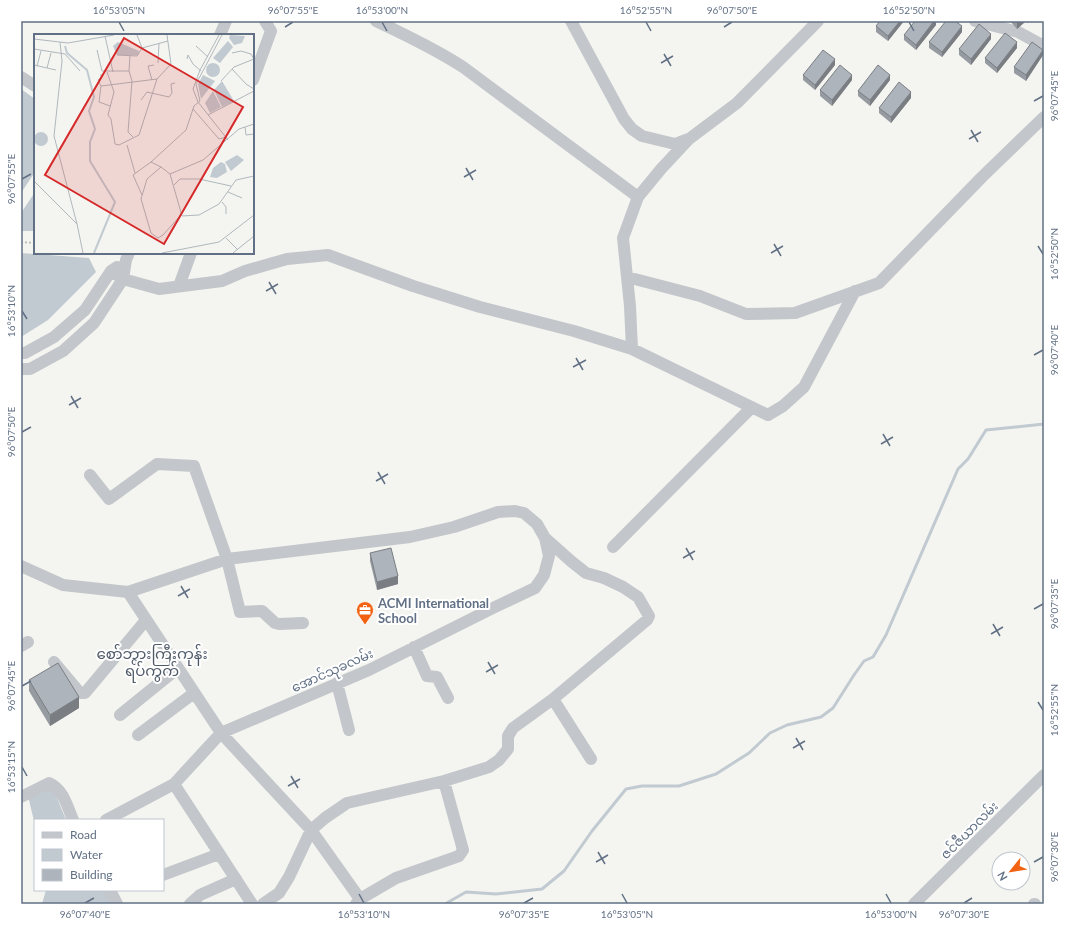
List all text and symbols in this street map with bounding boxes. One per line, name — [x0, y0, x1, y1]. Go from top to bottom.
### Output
text: 16°53'05"N — [93, 4, 145, 16]
text: 96°07'55"E — [268, 4, 318, 16]
text: 16°53'00"N — [356, 4, 408, 16]
text: 16°52'55"N — [620, 4, 672, 16]
text: 96°07'50"E — [707, 4, 757, 16]
text: 16°52'50"N — [883, 4, 935, 16]
inset map — [34, 34, 254, 254]
text: 96°07'45"E — [1048, 71, 1060, 121]
text: 96°07'55"E — [5, 154, 17, 204]
text: 16°52'50"N — [1048, 228, 1060, 280]
text: 16°53'10"N — [5, 285, 17, 337]
text: 96°07'40"E — [1048, 325, 1060, 375]
text: 96°07'50"E — [5, 407, 17, 457]
text: 96°07'35"E — [1048, 579, 1060, 629]
place label: ACMI International School — [377, 595, 489, 626]
office icon: ACMI International School — [355, 600, 375, 625]
district label: စော်ဘွားကြီးကုန်း ရပ်ကွက် — [96, 644, 208, 683]
street label: အောင်သုခလမ်း — [289, 645, 377, 698]
text: 96°07'45"E — [5, 661, 17, 711]
text: 16°52'55"N — [1048, 684, 1060, 736]
text: 16°53'15"N — [5, 741, 17, 793]
street label: ဇင်ဇီယာလမ်း — [937, 798, 1001, 862]
legend — [34, 819, 164, 891]
text: Road — [70, 827, 97, 842]
text: 96°07'30"E — [1048, 832, 1060, 882]
text: Water — [70, 847, 103, 862]
north arrow — [991, 851, 1031, 891]
text: Building — [70, 867, 113, 882]
text: N — [994, 869, 1010, 883]
text: 96°07'40"E — [60, 908, 110, 920]
text: 16°53'10"N — [338, 908, 390, 920]
text: 96°07'35"E — [499, 908, 549, 920]
text: 16°53'05"N — [601, 908, 653, 920]
text: 16°53'00"N — [865, 908, 917, 920]
text: 96°07'30"E — [939, 908, 989, 920]

